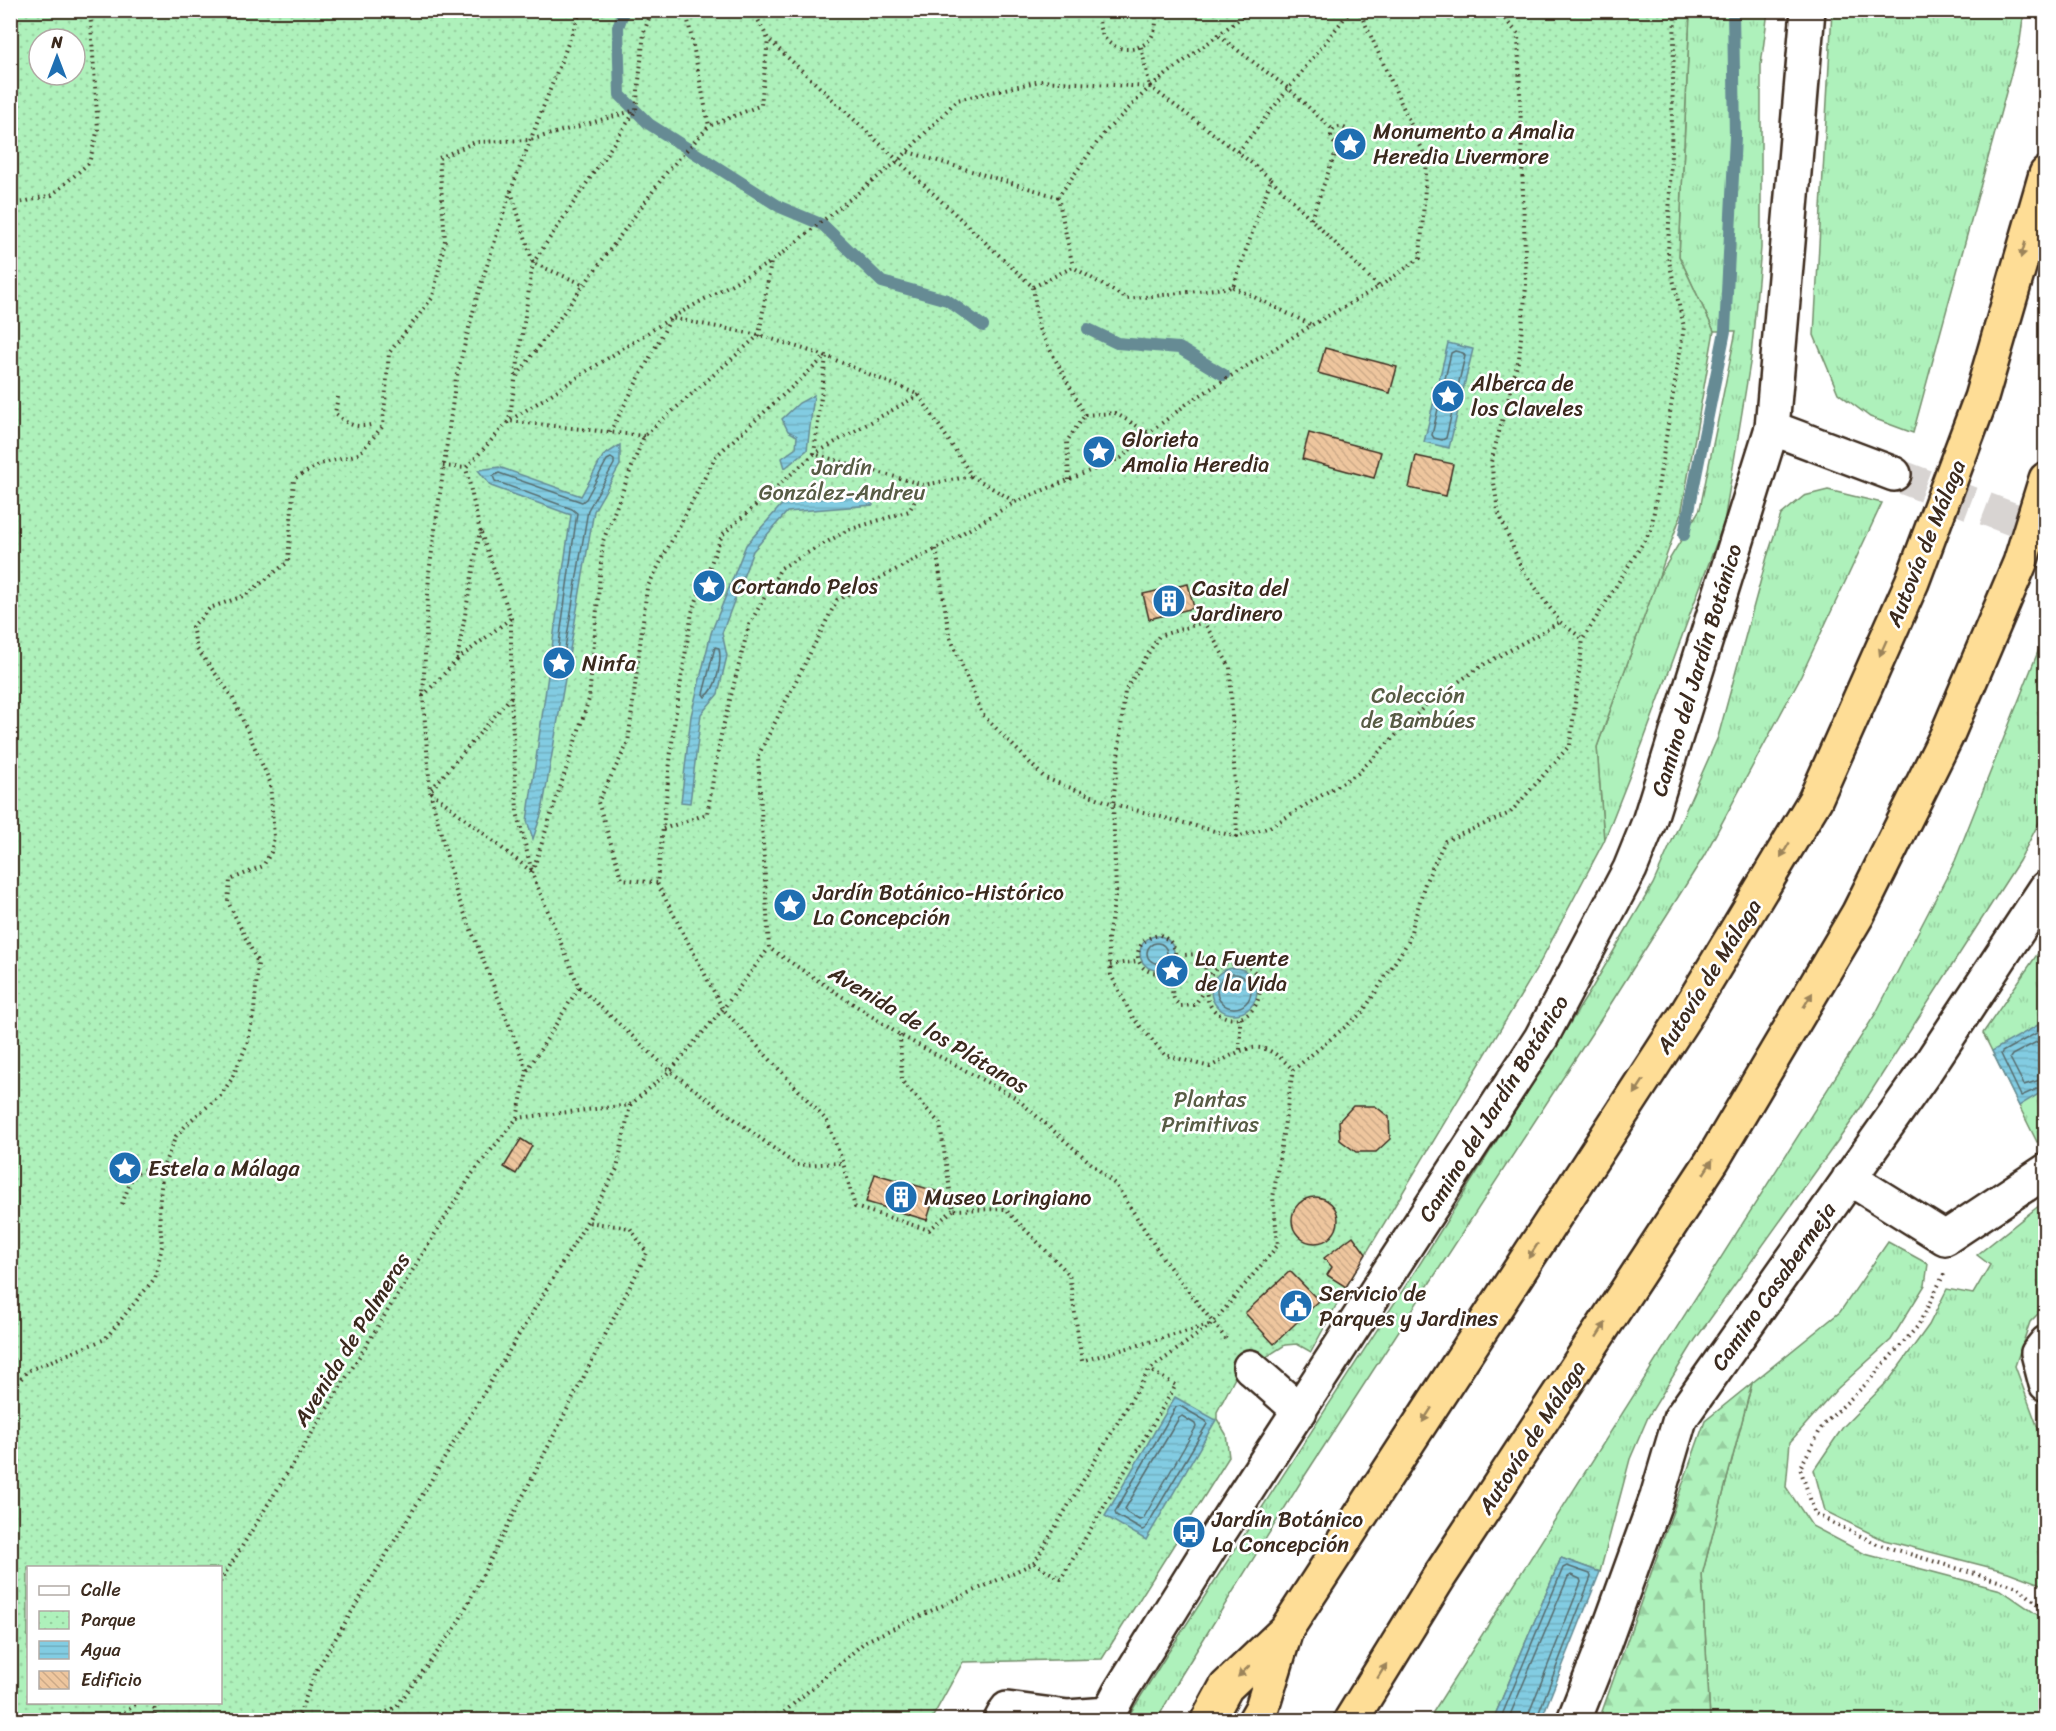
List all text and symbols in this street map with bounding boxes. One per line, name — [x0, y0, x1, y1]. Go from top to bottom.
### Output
north arrow — [27, 27, 87, 87]
text: N — [50, 28, 63, 57]
place label: Monumento a Amalia Heredia Livermore — [1373, 112, 1575, 176]
place icon: Monumento a Amalia Heredia Livermore — [1332, 126, 1368, 162]
one-way arrow — [2018, 241, 2028, 259]
place label: Alberca de los Claveles — [1470, 364, 1583, 428]
place icon: Alberca de los Claveles — [1430, 378, 1466, 414]
place label: Glorieta Amalia Heredia — [1121, 420, 1269, 484]
place icon: Glorieta Amalia Heredia — [1081, 434, 1117, 470]
park label: Jardín González-Andreu — [759, 448, 925, 512]
street label: Autovía de Málaga — [1874, 454, 1977, 634]
street label: Camino del Jardín Botánico — [1639, 539, 1754, 801]
place label: Cortando Pelos — [732, 567, 878, 606]
place icon: Cortando Pelos — [691, 568, 727, 604]
place label: Casita del Jardinero — [1191, 569, 1289, 633]
building icon: Casita del Jardinero — [1151, 583, 1187, 619]
one-way arrow — [1878, 639, 1888, 657]
place label: Ninfa — [582, 644, 637, 683]
place icon: Ninfa — [541, 645, 577, 681]
park label: Colección de Bambúes — [1361, 676, 1476, 740]
one-way arrow — [1780, 842, 1790, 859]
place label: Jardín Botánico-Histórico La Concepción — [812, 873, 1064, 937]
place icon: Jardín Botánico-Histórico La Concepción — [772, 887, 808, 923]
street label: Autovía de Málaga — [1644, 891, 1772, 1063]
place label: La Fuente de la Vida — [1195, 939, 1289, 1003]
place icon: La Fuente de la Vida — [1154, 953, 1190, 989]
street label: Avenida de los Plátanos — [820, 954, 1037, 1105]
street label: Camino del Jardín Botánico — [1407, 987, 1580, 1230]
one-way arrow — [1802, 992, 1813, 1008]
one-way arrow — [1633, 1079, 1645, 1095]
park label: Plantas Primitivas — [1161, 1080, 1260, 1144]
place label: Estela a Málaga — [148, 1149, 300, 1188]
place icon: Estela a Málaga — [107, 1150, 143, 1186]
one-way arrow — [1702, 1159, 1713, 1175]
place label: Museo Loringiano — [924, 1178, 1091, 1217]
building icon: Museo Loringiano — [883, 1179, 919, 1215]
street label: Camino Casabermeja — [1700, 1193, 1847, 1379]
one-way arrow — [1528, 1243, 1539, 1260]
street label: Avenida de Palmeras — [282, 1244, 421, 1435]
place label: Servicio de Parques y Jardines — [1319, 1274, 1499, 1338]
public building icon: Servicio de Parques y Jardines — [1278, 1288, 1314, 1324]
one-way arrow — [1595, 1323, 1607, 1339]
street label: Autovía de Málaga — [1466, 1352, 1596, 1523]
one-way arrow — [1421, 1406, 1432, 1423]
place label: Jardín Botánico La Concepción — [1211, 1500, 1363, 1564]
bus stop icon: Jardín Botánico La Concepción — [1171, 1514, 1207, 1550]
legend — [27, 1566, 222, 1704]
text: Calle — [81, 1574, 121, 1606]
text: Parque — [81, 1604, 136, 1636]
text: Agua — [80, 1634, 122, 1666]
one-way arrow — [1237, 1663, 1251, 1677]
one-way arrow — [1376, 1663, 1387, 1679]
text: Edificio — [81, 1664, 142, 1696]

